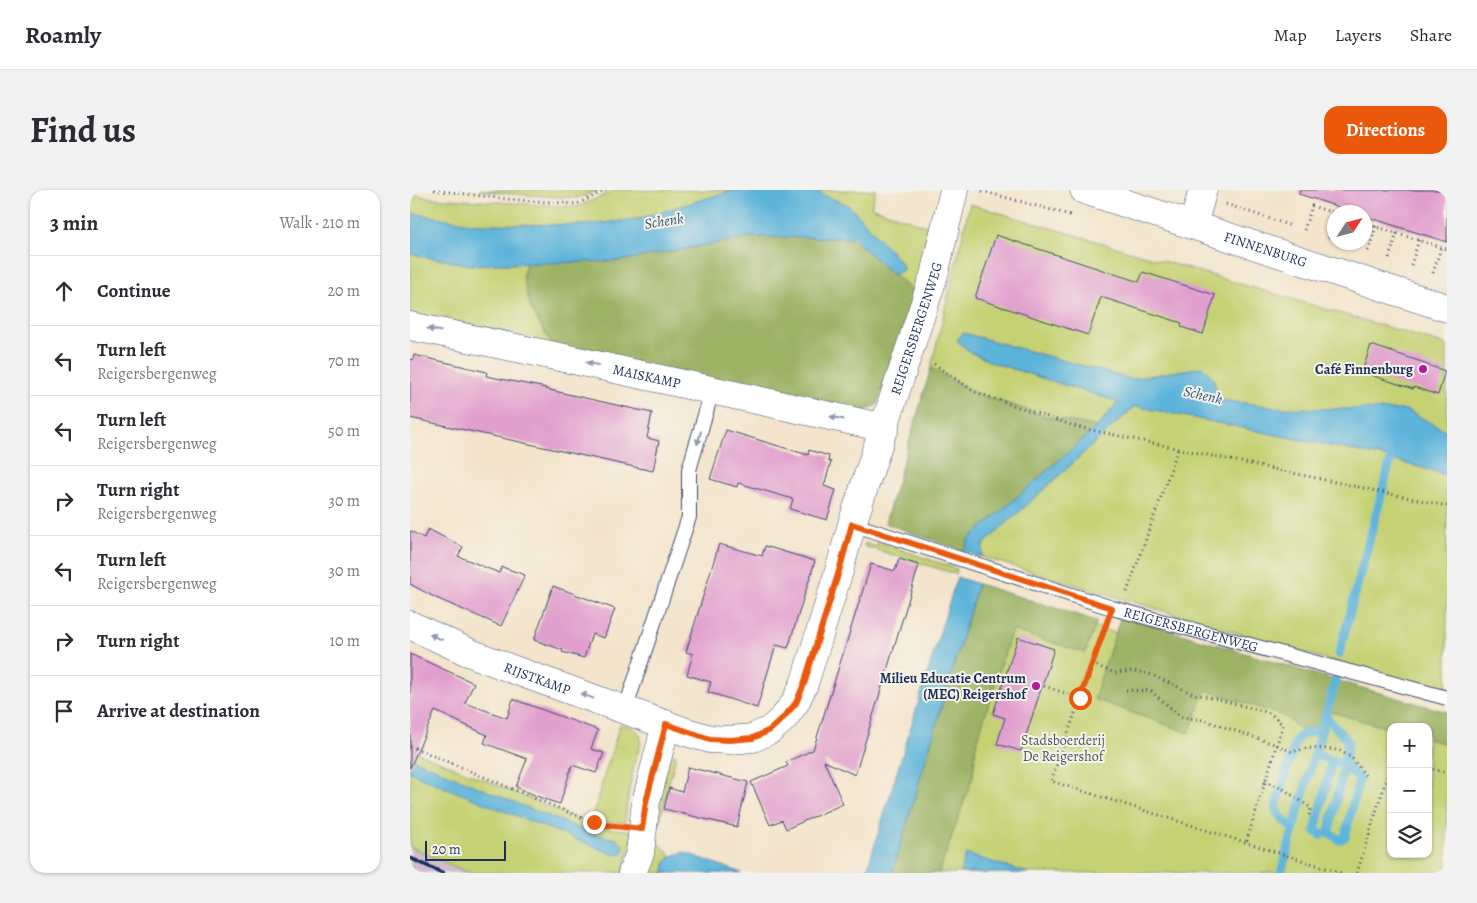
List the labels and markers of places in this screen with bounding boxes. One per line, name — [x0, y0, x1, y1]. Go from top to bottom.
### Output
place label: Café Finnenburg — [1315, 360, 1414, 379]
marker: Café Finnenburg — [1417, 363, 1429, 375]
place label: Milieu Educatie Centrum (MEC) Reigershof — [880, 669, 1028, 704]
marker: Milieu Educatie Centrum (MEC) Reigershof — [1030, 680, 1042, 692]

